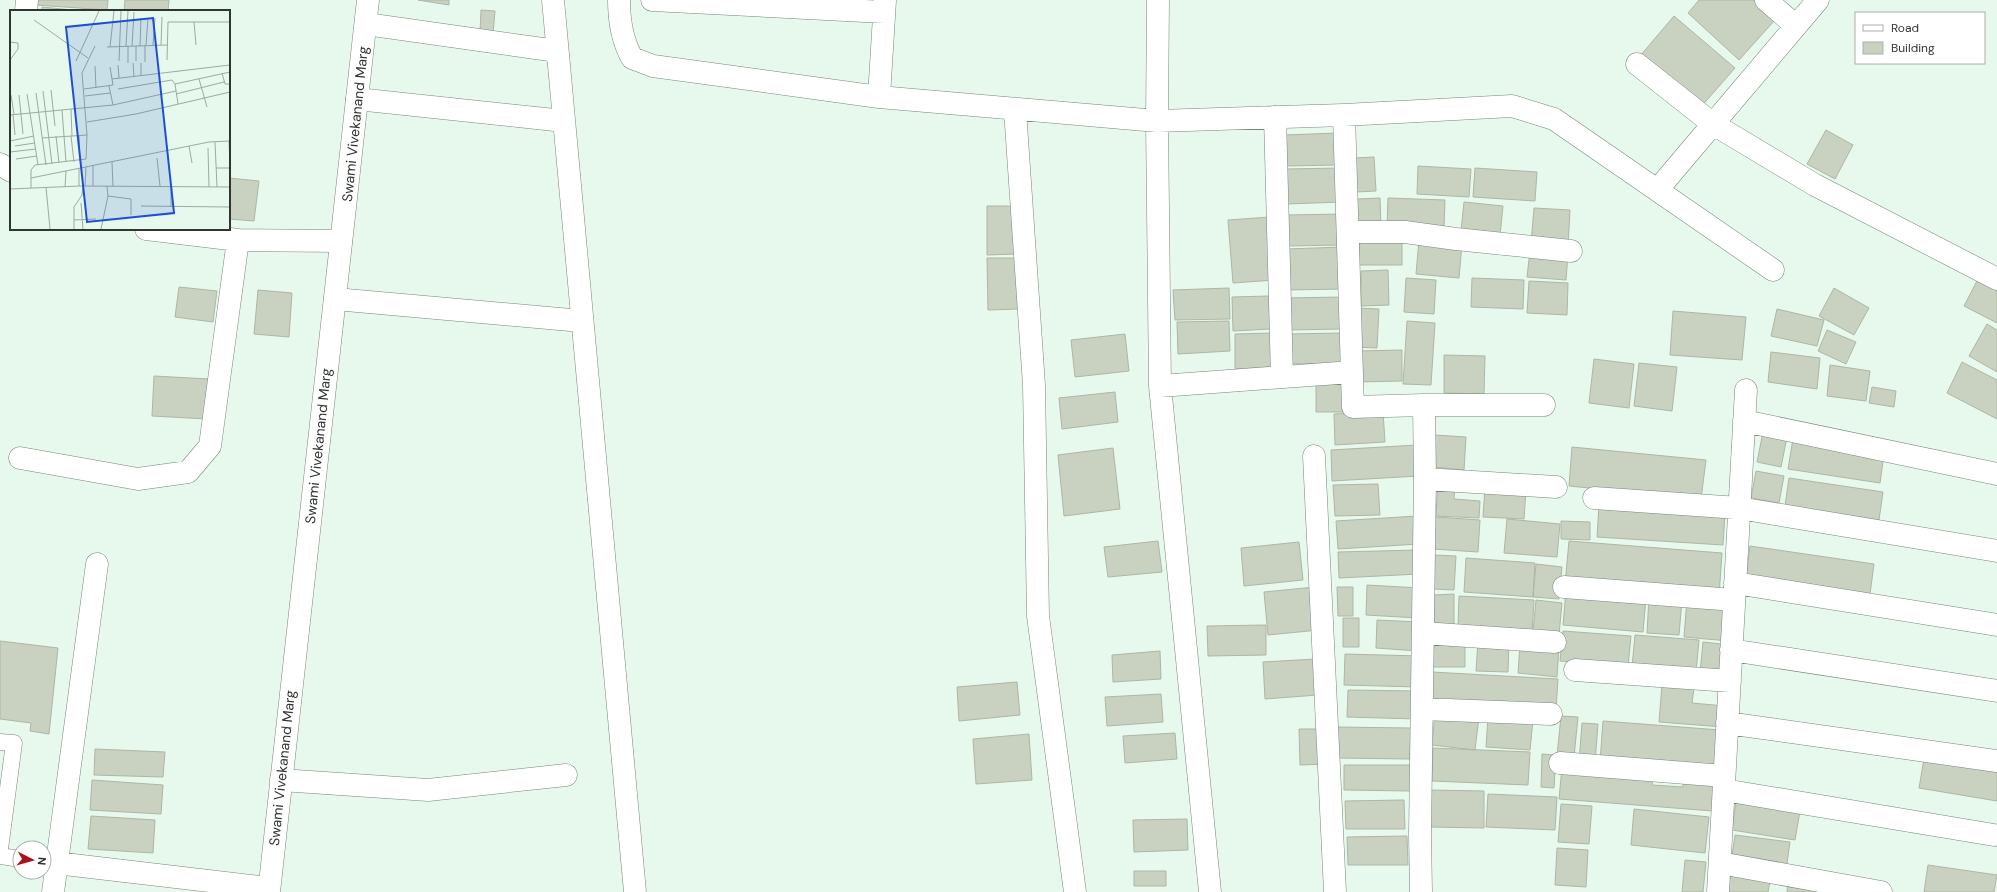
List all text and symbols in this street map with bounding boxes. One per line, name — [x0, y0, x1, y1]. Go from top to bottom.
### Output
inset map — [10, 10, 230, 230]
legend — [1855, 12, 1985, 64]
text: Road — [1891, 20, 1919, 36]
text: Building — [1891, 40, 1935, 56]
street label: Swami Vivekanand Marg — [338, 45, 372, 203]
street label: Swami Vivekanand Marg — [301, 367, 335, 525]
street label: Swami Vivekanand Marg — [265, 689, 299, 847]
north arrow — [12, 840, 52, 880]
text: N — [35, 856, 49, 866]

